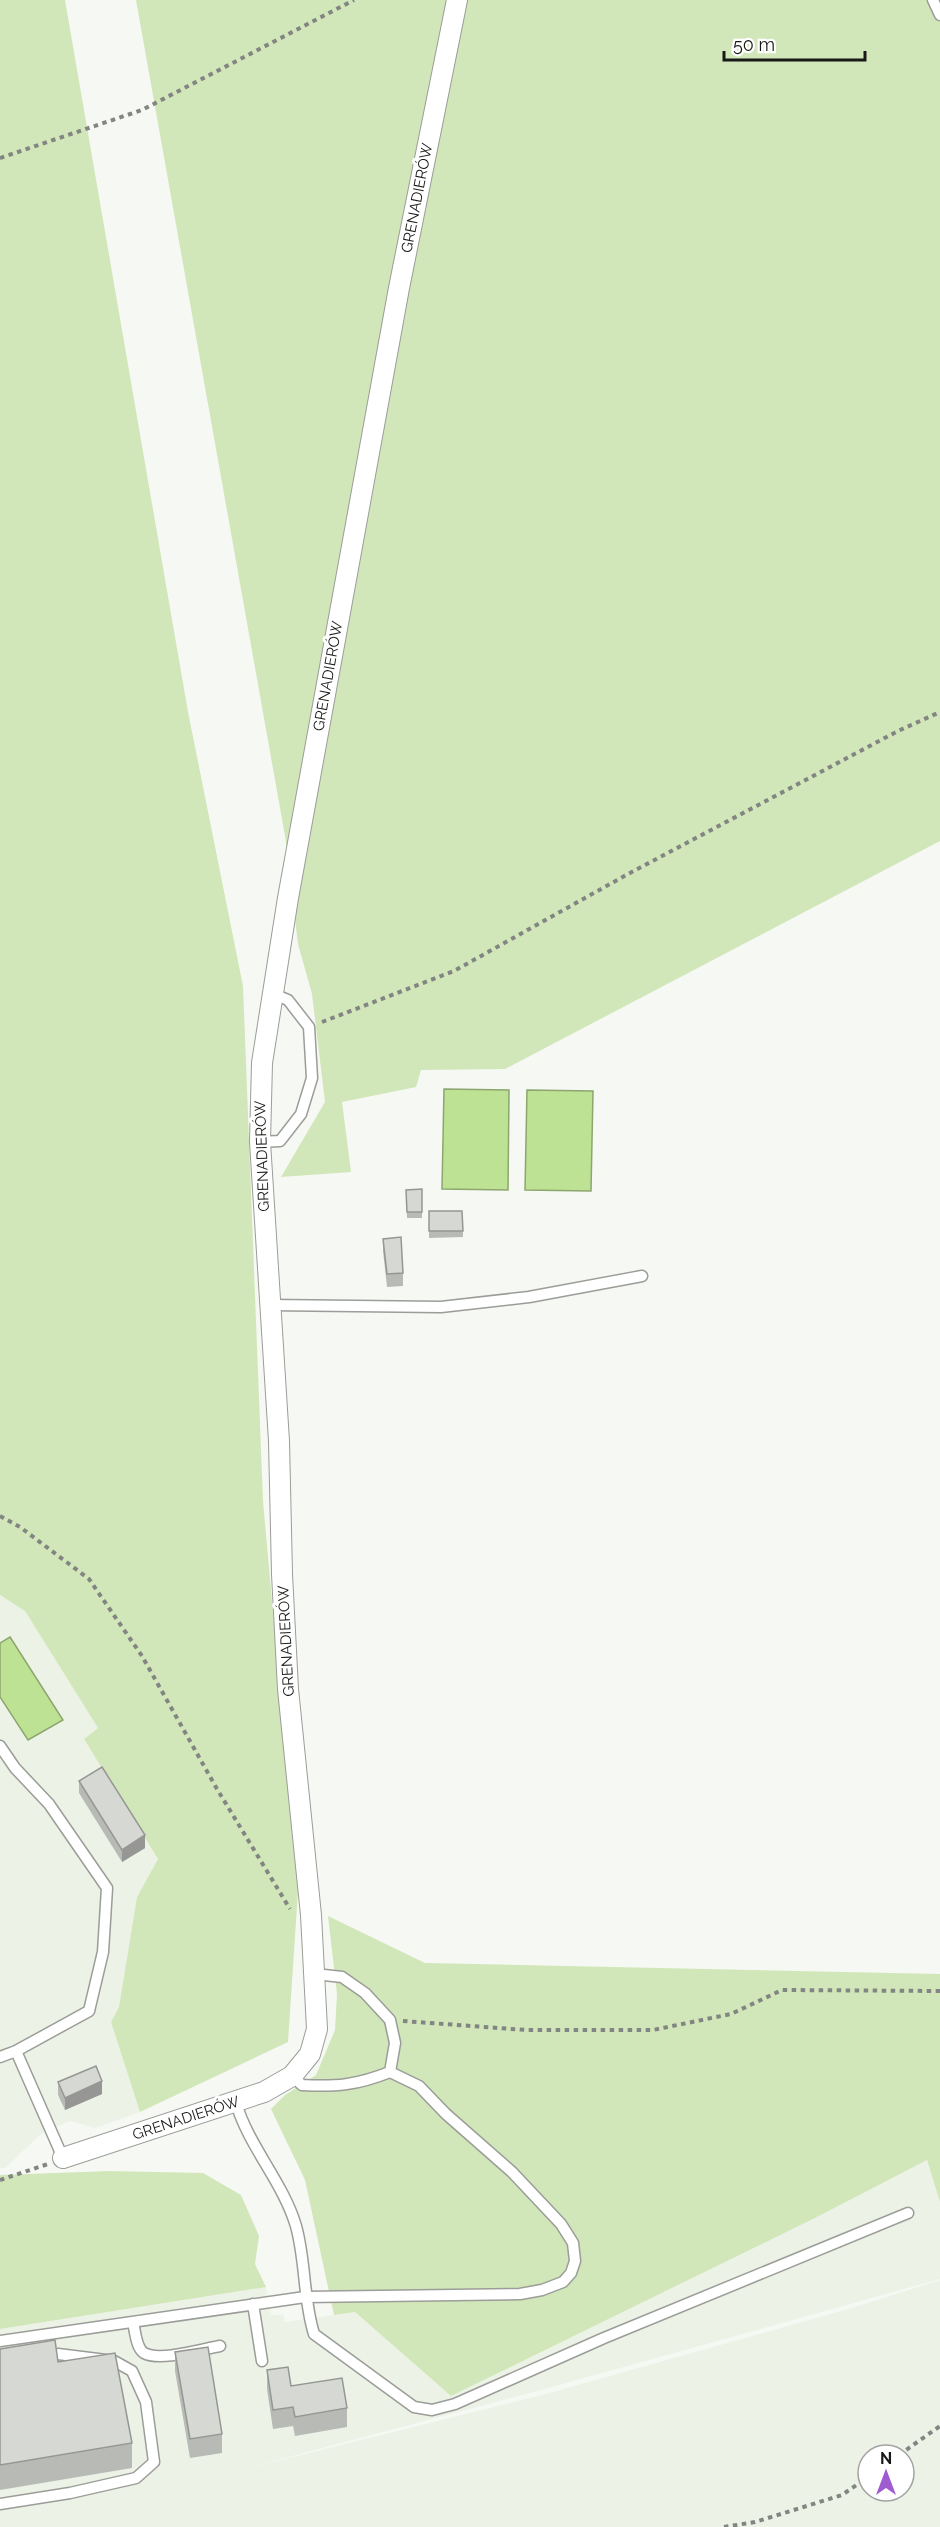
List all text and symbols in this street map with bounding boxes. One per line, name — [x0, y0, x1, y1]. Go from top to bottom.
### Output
scale bar — [724, 24, 865, 62]
text: 50 m — [733, 34, 775, 55]
street label: GRENADIERÓW — [398, 141, 437, 254]
street label: GRENADIERÓW — [309, 619, 347, 732]
street label: GRENADIERÓW — [251, 1100, 273, 1212]
street label: GRENADIERÓW — [274, 1585, 298, 1697]
street label: GRENADIERÓW — [130, 2092, 242, 2144]
north arrow — [856, 2443, 916, 2503]
text: N — [880, 2449, 892, 2468]

